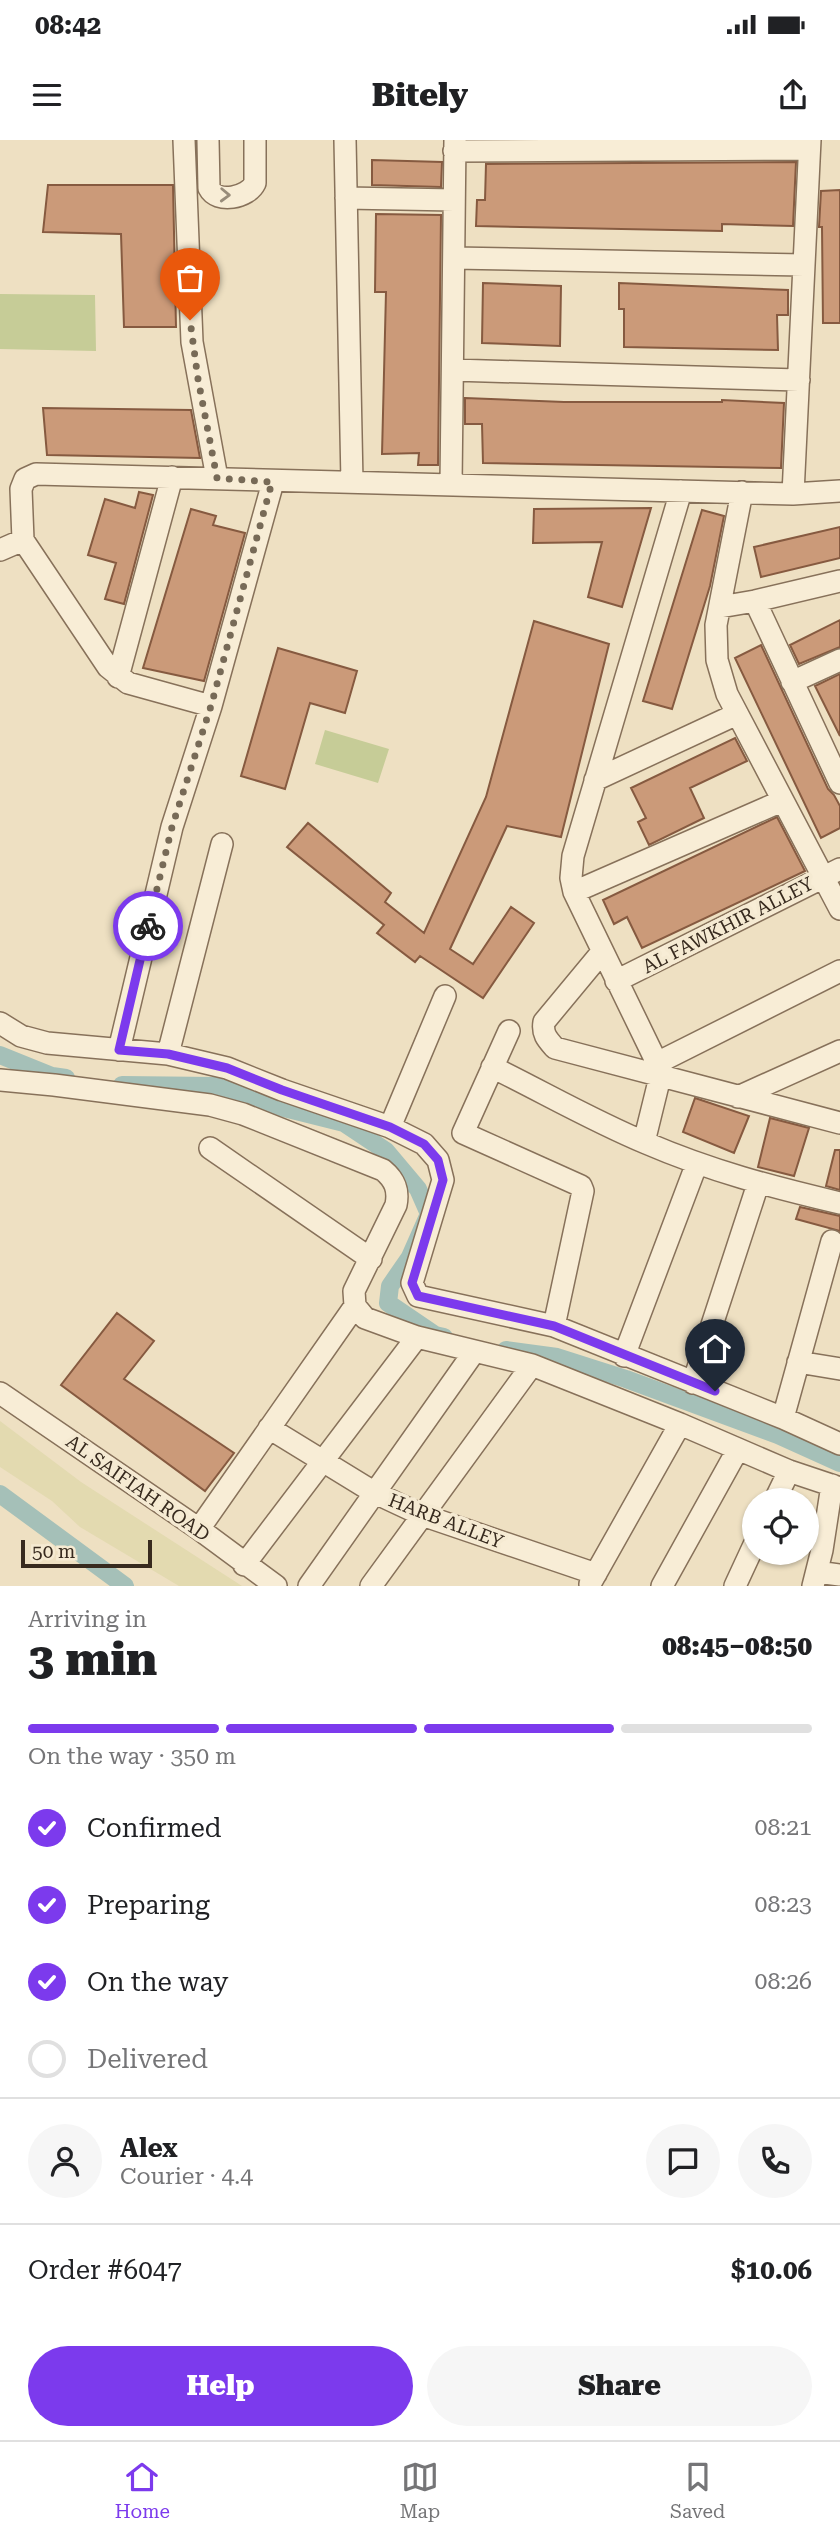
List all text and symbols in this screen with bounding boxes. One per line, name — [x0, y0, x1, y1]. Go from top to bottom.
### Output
text: 08:42 — [35, 10, 101, 40]
icon: menu — [28, 76, 66, 114]
text: Bitely — [372, 76, 468, 114]
icon: share — [774, 76, 812, 114]
one-way arrow — [220, 188, 231, 203]
pin — [160, 248, 220, 320]
icon: bag — [171, 259, 209, 297]
street label: AL FAWKHIR ALLEY — [639, 872, 817, 978]
courier — [113, 891, 183, 961]
icon: bike — [129, 907, 167, 945]
pin — [685, 1319, 745, 1391]
icon: home — [696, 1330, 734, 1368]
street label: AL SAIFIAH ROAD — [62, 1430, 214, 1546]
street label: HARB ALLEY — [385, 1488, 507, 1554]
map controls — [742, 1488, 819, 1565]
button: locate — [742, 1488, 819, 1565]
scale bar — [21, 1537, 152, 1569]
text: 50 m — [32, 1540, 75, 1563]
text: Arriving in — [28, 1606, 147, 1633]
text: 08:45–08:50 — [662, 1631, 812, 1661]
text: 3 min — [28, 1632, 157, 1686]
text: On the way · 350 m — [28, 1743, 236, 1770]
icon: check — [28, 1809, 66, 1847]
text: Confirmed — [87, 1813, 222, 1843]
text: 08:21 — [755, 1814, 812, 1841]
icon: check — [28, 1886, 66, 1924]
text: Preparing — [87, 1890, 210, 1920]
text: 08:23 — [755, 1891, 812, 1918]
icon: check — [28, 1963, 66, 2001]
text: On the way — [87, 1967, 228, 1997]
text: 08:26 — [755, 1968, 812, 1995]
text: Delivered — [87, 2044, 208, 2074]
button: person — [28, 2124, 102, 2198]
button: chat — [646, 2124, 720, 2198]
button: phone — [738, 2124, 812, 2198]
text: Alex — [120, 2133, 178, 2163]
text: Courier · 4.4 — [120, 2163, 253, 2190]
text: Order #6047 — [28, 2255, 182, 2285]
text: $10.06 — [731, 2255, 812, 2285]
button: Help — [28, 2346, 413, 2426]
button: Share — [427, 2346, 812, 2426]
tab: Home — [115, 2458, 170, 2523]
tab: Map — [400, 2458, 440, 2523]
tab: Saved — [670, 2458, 725, 2523]

